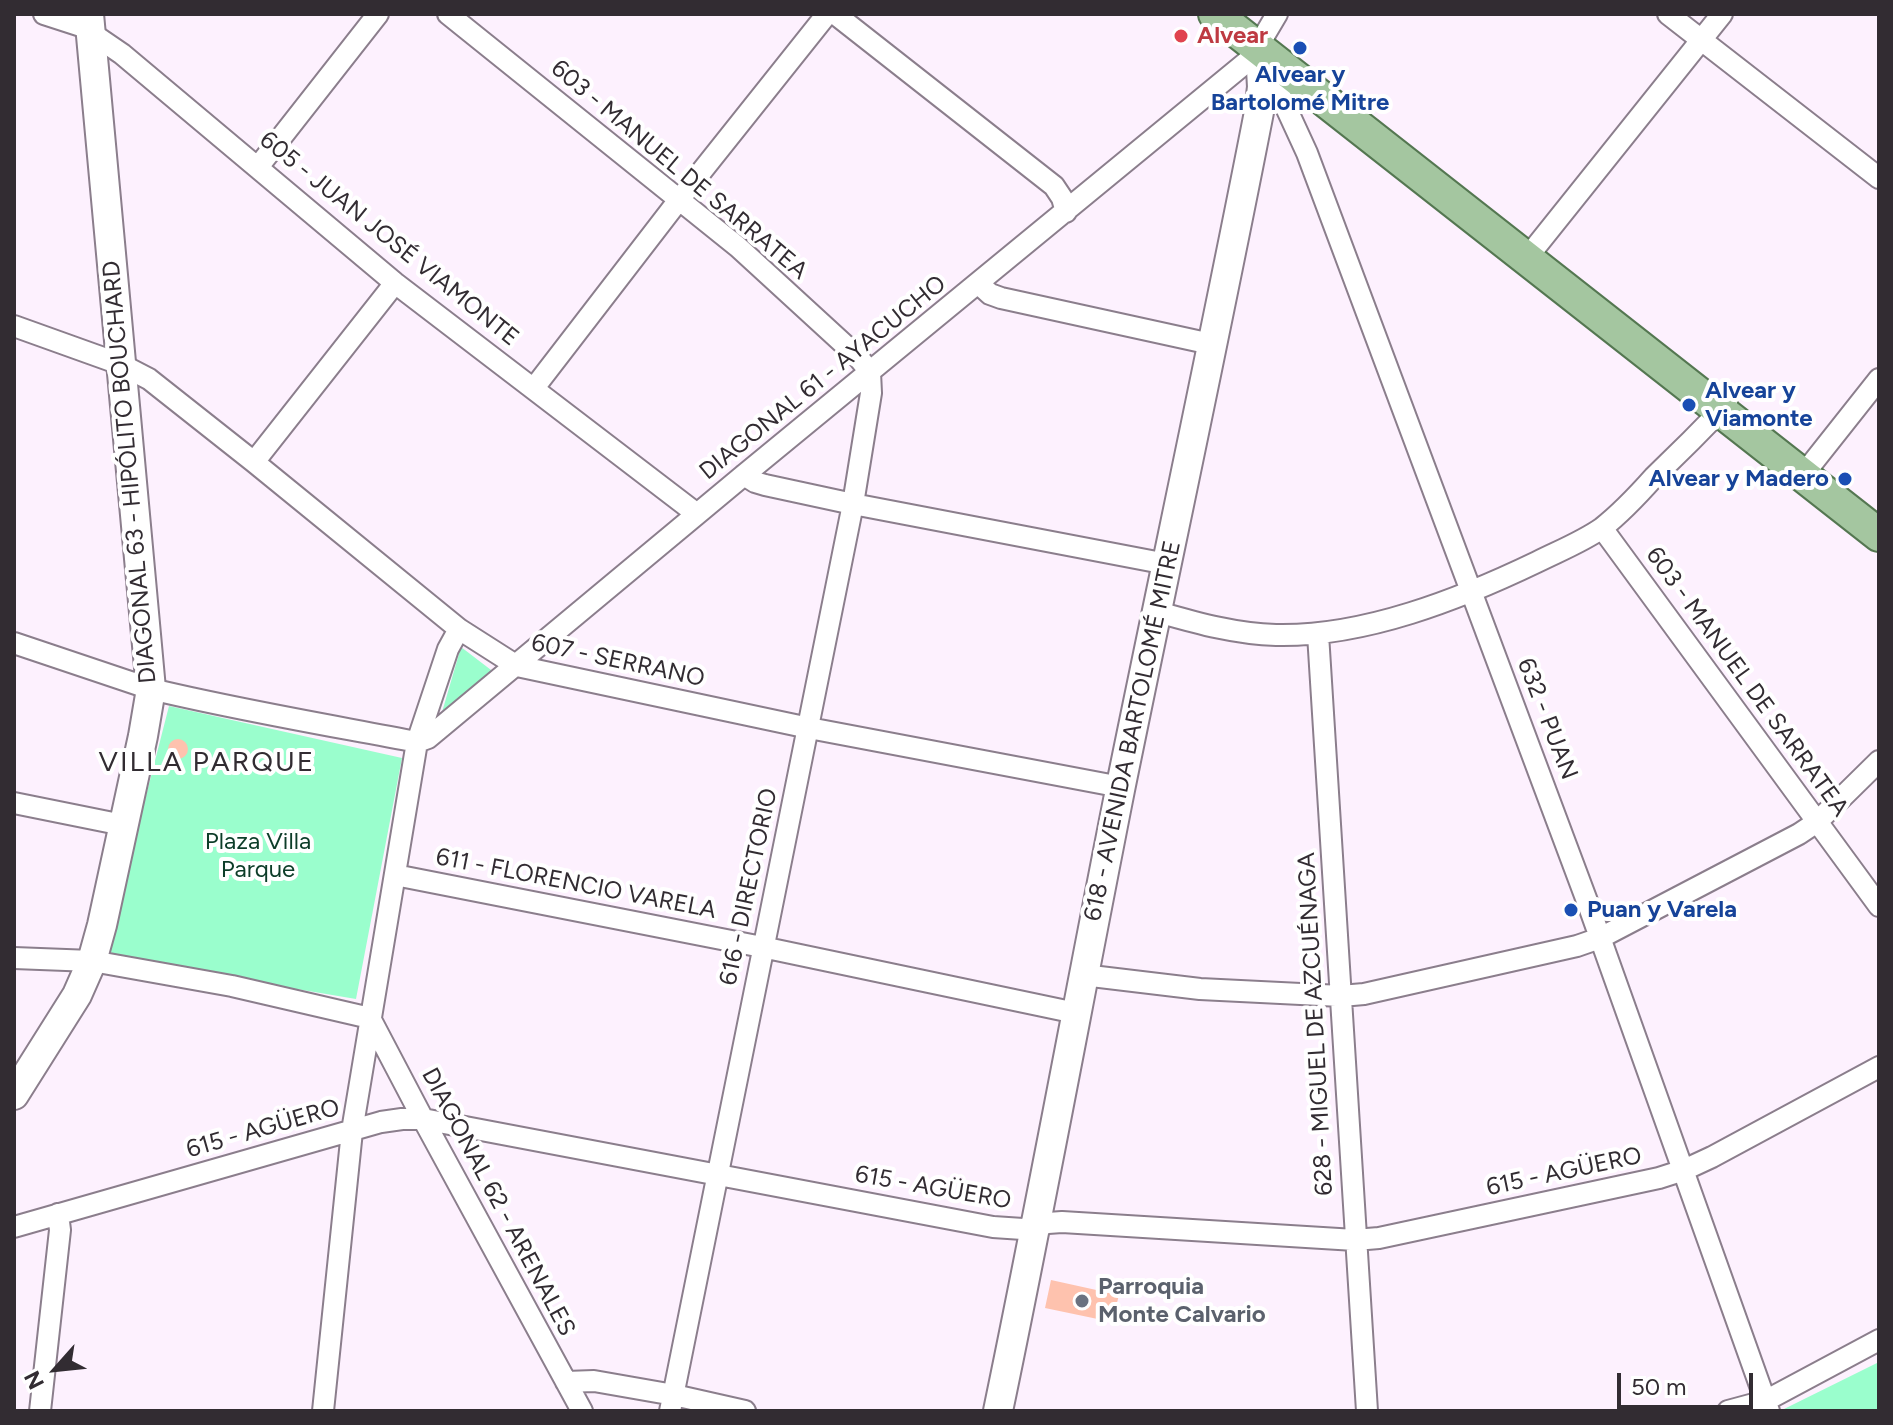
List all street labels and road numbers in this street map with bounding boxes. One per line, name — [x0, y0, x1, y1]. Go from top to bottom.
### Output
street label: 603 - MANUEL DE SARRATEA — [545, 54, 813, 286]
street label: 605 - JUAN JOSÉ VIAMONTE — [254, 126, 524, 352]
street label: DIAGONAL 63 - HIPÓLITO BOUCHARD — [97, 259, 163, 685]
street label: DIAGONAL 61 - AYACUCHO — [694, 270, 952, 486]
street label: 618 - AVENIDA BARTOLOMÉ MITRE — [1079, 538, 1187, 924]
street label: 603 - MANUEL DE SARRATEA — [1640, 542, 1854, 822]
street label: 607 - SERRANO — [529, 629, 707, 693]
street label: 632 - PUAN — [1511, 654, 1583, 784]
street label: 616 - DIRECTORIO — [714, 786, 784, 988]
street label: 611 - FLORENCIO VARELA — [433, 843, 719, 925]
street label: 628 - MIGUEL DE AZCUÉNAGA — [1293, 852, 1339, 1196]
street label: DIAGONAL 62 - ARENALES — [415, 1063, 581, 1341]
street label: 615 - AGÜERO — [183, 1093, 343, 1165]
street label: 615 - AGÜERO — [1484, 1142, 1644, 1202]
street label: 615 - AGÜERO — [853, 1160, 1013, 1216]

